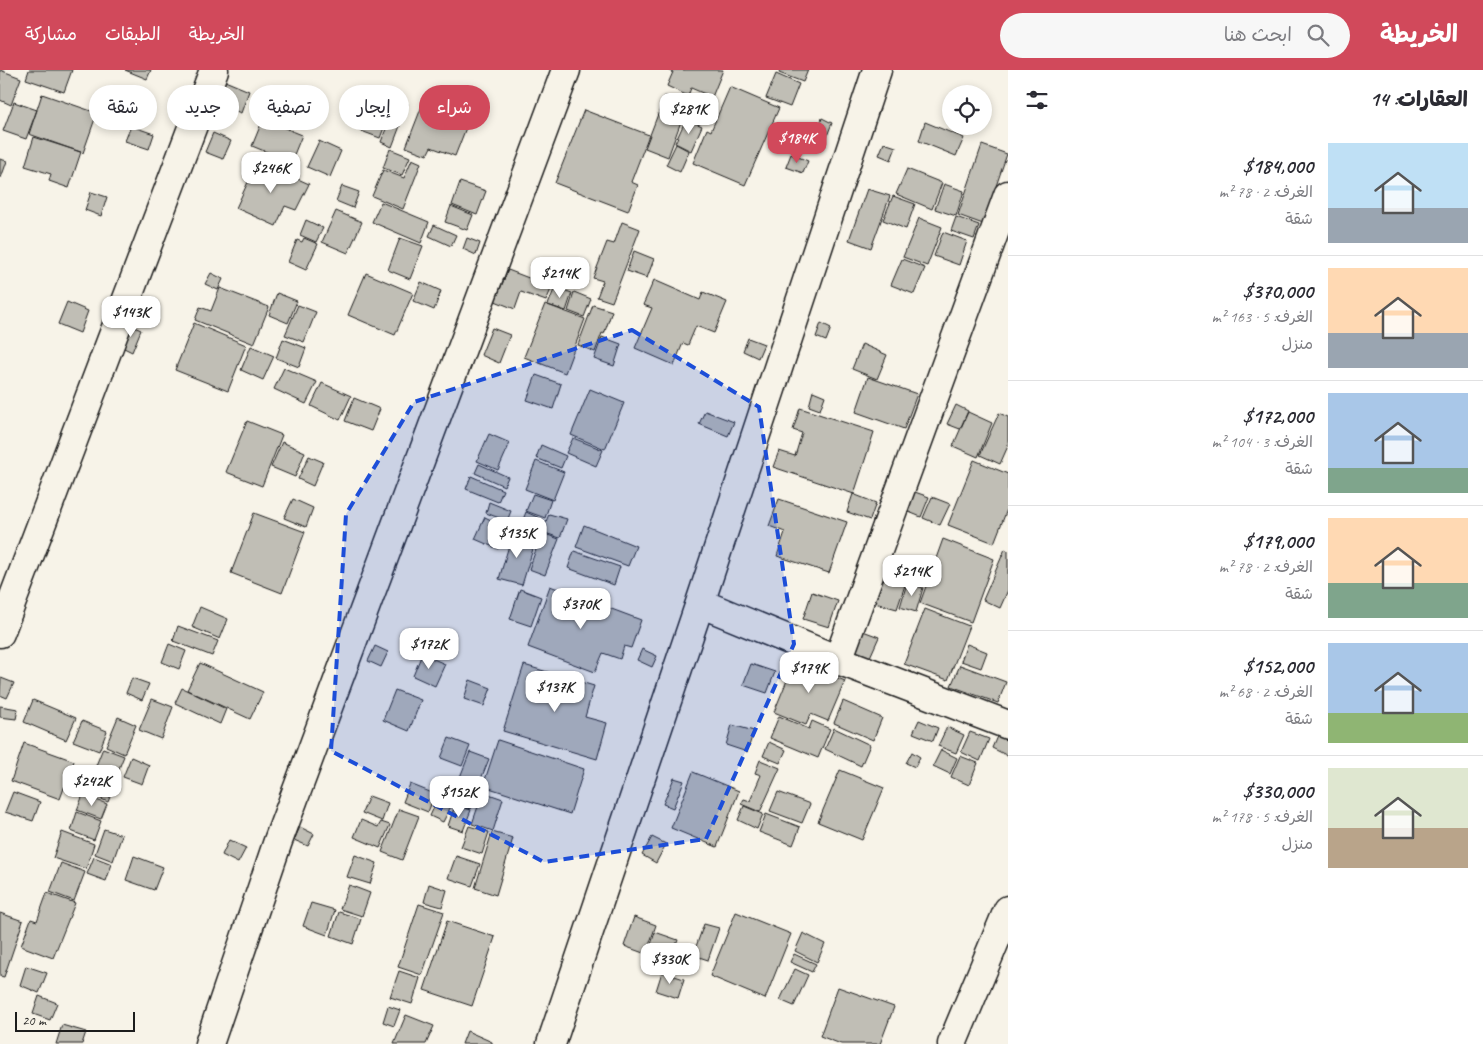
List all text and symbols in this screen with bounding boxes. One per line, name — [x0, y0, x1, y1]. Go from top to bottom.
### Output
search box — [1000, 13, 1350, 58]
text: الخريطة — [1380, 19, 1458, 49]
icon: search — [1304, 21, 1332, 49]
text: مشاركة — [25, 23, 77, 45]
text: الطبقات — [105, 23, 161, 45]
text: الخريطة — [189, 23, 245, 45]
text: ابحث هنا — [1224, 23, 1292, 47]
chip: شقة — [89, 85, 157, 130]
chip: جديد — [167, 85, 239, 130]
chip: تصفية — [249, 85, 329, 130]
chip: إيجار — [339, 85, 409, 130]
chip: شراء — [419, 85, 490, 130]
map controls — [942, 85, 992, 135]
button: locate — [942, 85, 992, 135]
icon: filters — [1023, 86, 1051, 114]
text: العقارات: 14 — [1370, 86, 1468, 112]
pin: $281K — [654, 92, 724, 135]
text: $281K — [671, 99, 707, 119]
pin: $184K — [762, 122, 832, 164]
text: $184K — [779, 128, 815, 148]
pin: $246K — [236, 152, 306, 194]
text: $184,000 — [1243, 153, 1313, 179]
text: $246K — [252, 158, 290, 178]
icon: home — [1368, 163, 1428, 223]
text: الغرف: 2 · 78 m² — [1219, 182, 1313, 202]
text: شقة — [1285, 209, 1313, 229]
pin: $214K — [525, 256, 595, 299]
text: $214K — [542, 263, 578, 283]
text: $370,000 — [1243, 278, 1313, 304]
icon: home — [1368, 288, 1428, 348]
pin: $143K — [96, 296, 166, 338]
text: $143K — [113, 302, 149, 322]
text: الغرف: 5 · 163 m² — [1212, 307, 1313, 327]
text: منزل — [1281, 334, 1313, 354]
text: $172,000 — [1243, 403, 1313, 429]
icon: home — [1368, 413, 1428, 473]
text: الغرف: 3 · 104 m² — [1212, 432, 1313, 452]
text: شقة — [1285, 459, 1313, 479]
pin: $135K — [482, 516, 552, 559]
text: $135K — [499, 523, 535, 543]
text: $179,000 — [1243, 528, 1313, 554]
icon: home — [1368, 538, 1428, 598]
pin: $214K — [877, 554, 947, 597]
text: الغرف: 2 · 78 m² — [1219, 557, 1313, 577]
text: $214K — [894, 561, 930, 581]
text: شقة — [1285, 584, 1313, 604]
pin: $370K — [546, 588, 616, 630]
text: $370K — [563, 594, 599, 614]
pin: $172K — [394, 628, 464, 670]
text: $172K — [411, 634, 447, 654]
pin: $179K — [774, 652, 844, 694]
text: $152,000 — [1243, 653, 1313, 679]
text: $179K — [791, 658, 827, 678]
icon: home — [1368, 663, 1428, 723]
pin: $137K — [520, 670, 590, 713]
text: $137K — [537, 677, 573, 697]
text: الغرف: 2 · 68 m² — [1219, 682, 1313, 702]
text: شقة — [1285, 709, 1313, 729]
pin: $242K — [57, 764, 127, 807]
text: $242K — [74, 771, 110, 791]
pin: $152K — [424, 776, 494, 818]
text: $330,000 — [1243, 778, 1313, 804]
text: $152K — [441, 782, 477, 802]
icon: home — [1368, 788, 1428, 848]
text: الغرف: 5 · 178 m² — [1212, 807, 1313, 827]
text: منزل — [1281, 834, 1313, 854]
pin: $330K — [635, 942, 705, 985]
text: $330K — [652, 949, 688, 969]
scale bar — [15, 1009, 135, 1032]
text: 20 m — [22, 1012, 46, 1029]

